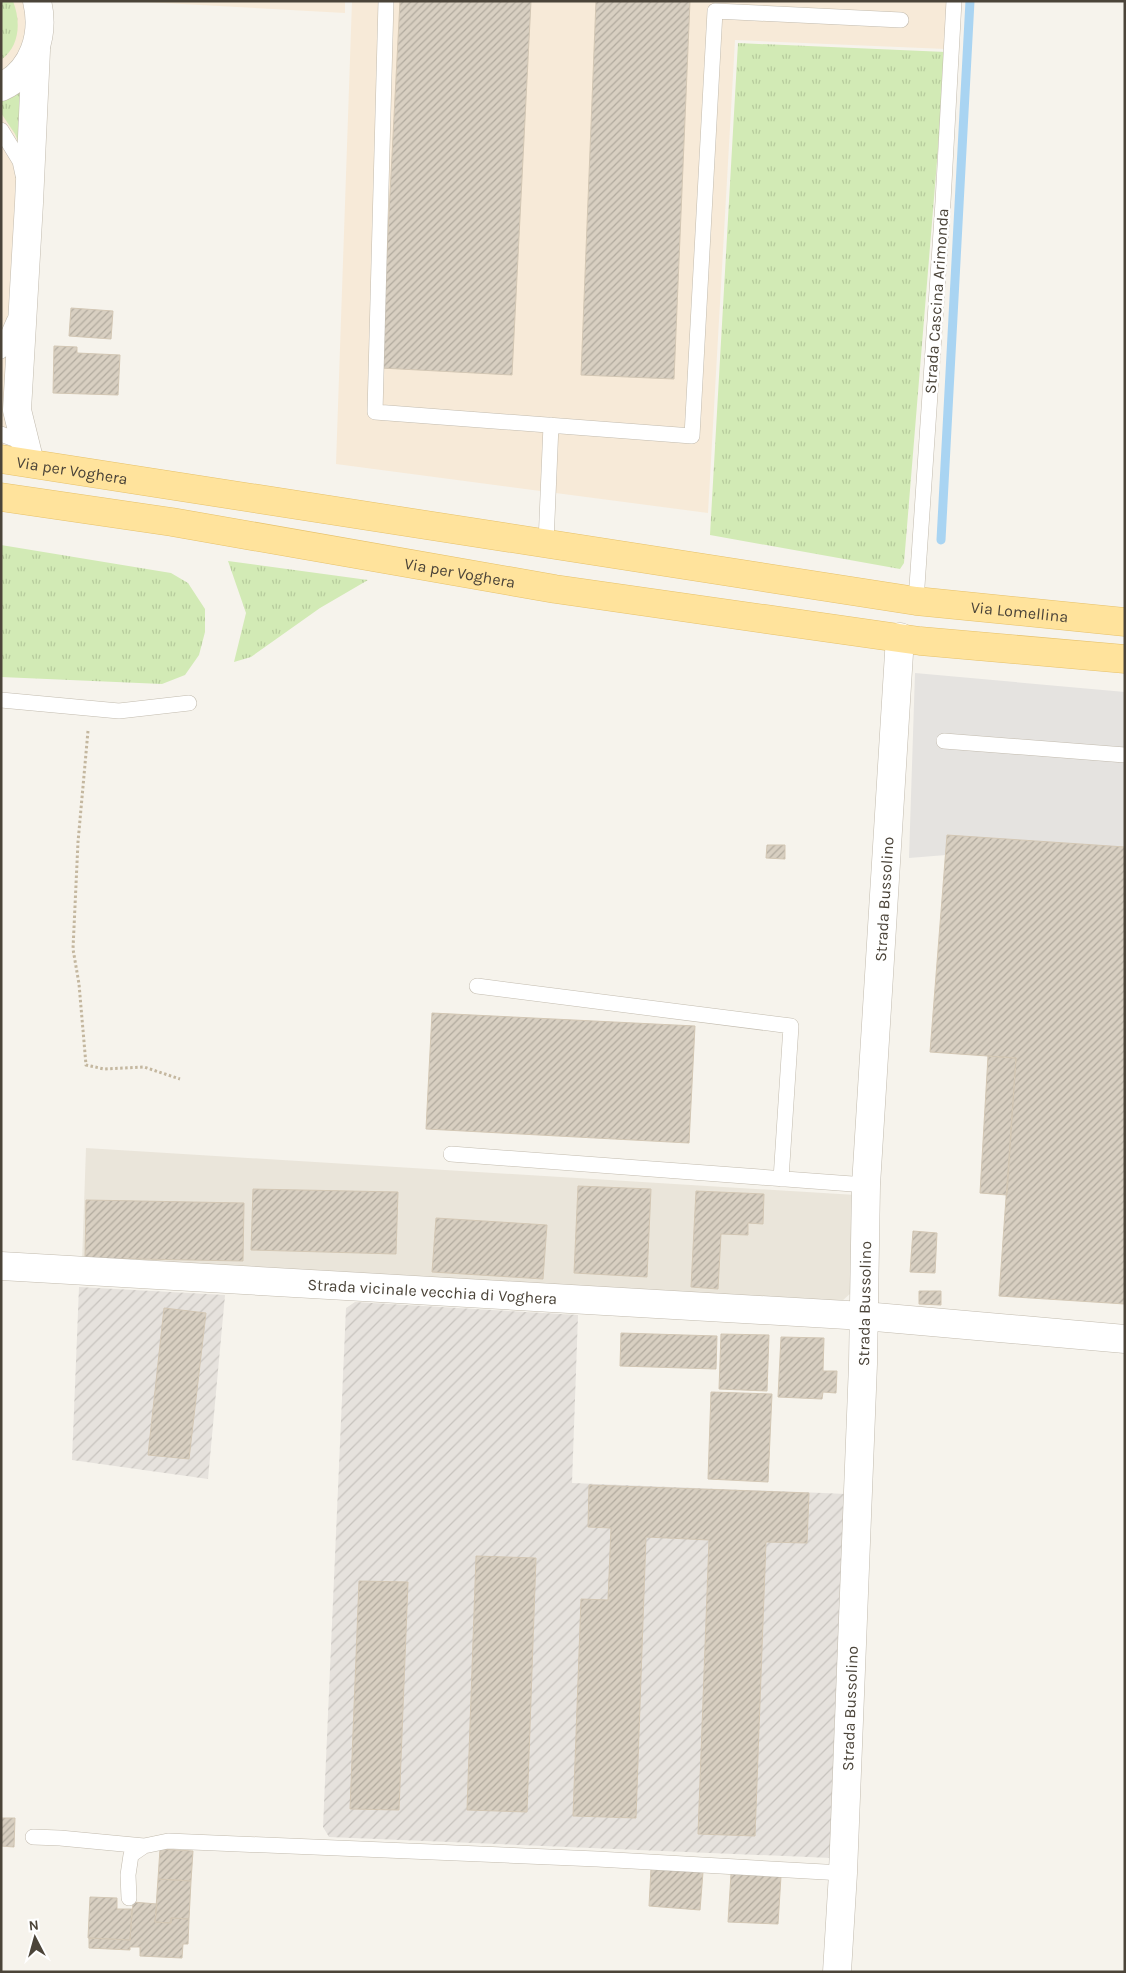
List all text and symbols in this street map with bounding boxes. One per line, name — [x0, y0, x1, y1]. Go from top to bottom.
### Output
street label: Strada Cascina Arimonda — [921, 208, 952, 395]
street label: Via per Voghera — [15, 453, 129, 489]
street label: Via per Voghera — [403, 554, 517, 592]
street label: Via Lomellina — [970, 598, 1069, 626]
street label: Strada Bussolino — [871, 836, 898, 962]
street label: Strada Bussolino — [854, 1241, 875, 1366]
street label: Strada vicinale vecchia di Voghera — [307, 1275, 558, 1308]
street label: Strada Bussolino — [838, 1645, 862, 1771]
north arrow — [10, 1913, 60, 1963]
text: N — [28, 1917, 40, 1935]

